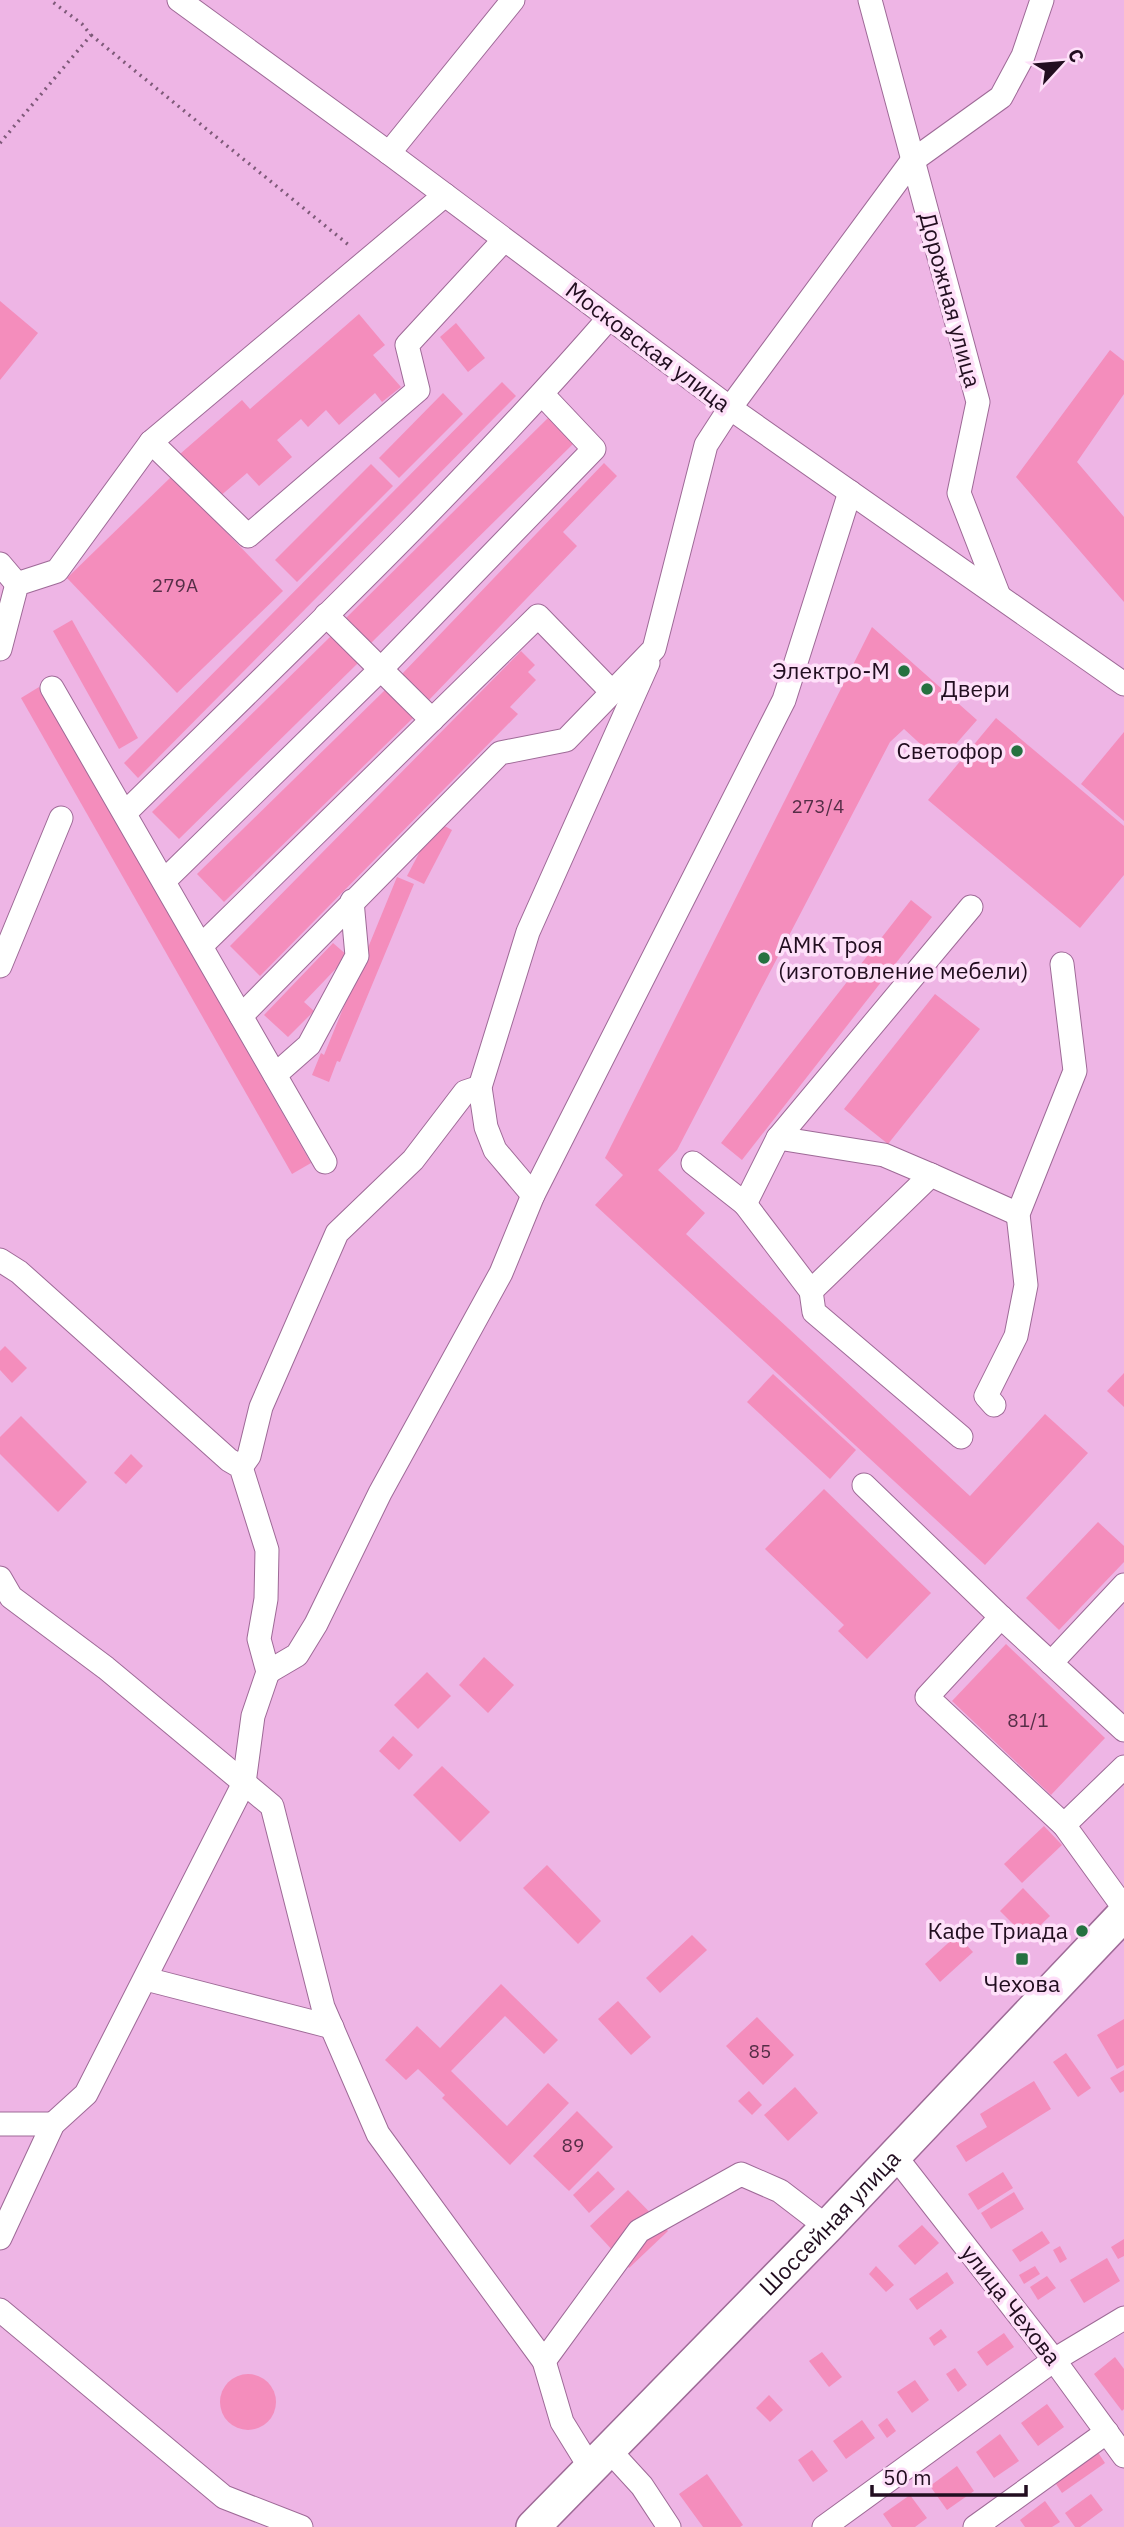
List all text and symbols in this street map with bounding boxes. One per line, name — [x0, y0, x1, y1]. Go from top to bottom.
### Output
north arrow — [1026, 28, 1096, 98]
text: С — [1063, 45, 1090, 66]
street label: Дорожная улица — [913, 209, 989, 391]
street label: Московская улица — [560, 274, 737, 418]
house number: 279А — [152, 573, 198, 597]
place label: Электро-М — [772, 655, 890, 685]
marker: Электро-М — [896, 663, 912, 679]
place label: Двери — [941, 673, 1010, 703]
marker: Двери — [919, 681, 935, 697]
place label: Светофор — [897, 735, 1003, 765]
marker: Светофор — [1009, 743, 1025, 759]
house number: 273/4 — [792, 794, 844, 818]
place label: АМК Троя (изготовление мебели) — [778, 929, 1028, 985]
marker: АМК Троя (изготовление мебели) — [756, 950, 772, 966]
house number: 81/1 — [1007, 1708, 1049, 1732]
place label: Кафе Триада — [927, 1915, 1068, 1945]
marker: Кафе Триада — [1074, 1923, 1090, 1939]
marker: Чехова — [1014, 1951, 1030, 1967]
place label: Чехова — [984, 1968, 1060, 1998]
house number: 85 — [749, 2039, 771, 2063]
house number: 89 — [562, 2133, 584, 2157]
street label: Шоссейная улица — [752, 2143, 906, 2302]
street label: улица Чехова — [955, 2238, 1068, 2371]
scale bar — [872, 2454, 1026, 2498]
text: 50 m — [883, 2463, 932, 2491]

